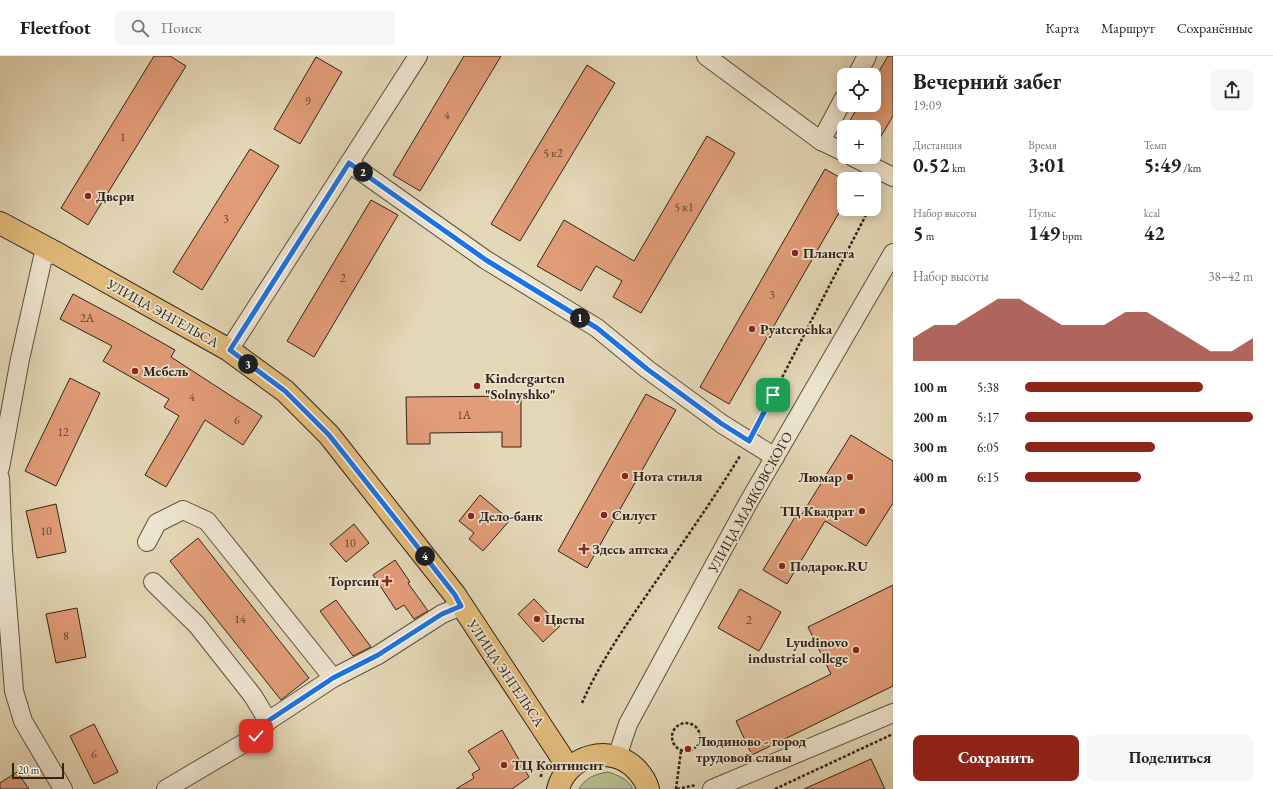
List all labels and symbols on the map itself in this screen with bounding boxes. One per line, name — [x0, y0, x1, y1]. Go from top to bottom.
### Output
house number: 9 — [305, 93, 311, 109]
house number: 4 — [444, 107, 450, 123]
house number: 1 — [120, 129, 126, 145]
house number: 5 к2 — [543, 145, 563, 161]
pin: 2 — [353, 162, 373, 182]
place label: Двери — [96, 187, 135, 205]
marker: Двери — [83, 191, 93, 201]
house number: 5 к1 — [674, 199, 694, 215]
house number: 3 — [223, 211, 229, 227]
place label: Планета — [803, 244, 855, 262]
marker: Планета — [790, 248, 800, 258]
house number: 2 — [340, 270, 346, 286]
street label: УЛИЦА ЭНГЕЛЬСА — [103, 274, 223, 351]
house number: 3 — [769, 287, 775, 303]
pin: 1 — [570, 308, 590, 328]
house number: 2А — [80, 310, 95, 326]
place label: Pyaterochka — [760, 320, 833, 338]
marker: Pyaterochka — [747, 324, 757, 334]
pin: 3 — [238, 354, 258, 374]
place label: Мебель — [143, 362, 189, 380]
marker: Мебель — [130, 366, 140, 376]
place label: Kindergarten "Solnyshko" — [485, 369, 565, 403]
pin — [756, 378, 790, 412]
marker: Kindergarten "Solnyshko" — [472, 381, 482, 391]
house number: 4 — [189, 389, 195, 405]
house number: 1А — [457, 407, 472, 423]
house number: 6 — [234, 412, 240, 428]
house number: 12 — [57, 424, 69, 440]
street label: УЛИЦА МАЯКОВСКОГО — [703, 428, 796, 577]
place label: Нота стиля — [633, 467, 703, 485]
place label: Люмар — [798, 468, 842, 486]
marker: Нота стиля — [620, 471, 630, 481]
marker: Люмар — [845, 472, 855, 482]
place label: ТЦ Квадрат — [780, 502, 855, 520]
place label: Силует — [612, 506, 657, 524]
marker: ТЦ Квадрат — [857, 506, 867, 516]
place label: Дело-банк — [479, 507, 543, 525]
marker: Силует — [599, 510, 609, 520]
marker: Дело-банк — [466, 511, 476, 521]
house number: 10 — [40, 523, 52, 539]
house number: 10 — [344, 535, 356, 551]
place label: Здесь аптека — [592, 540, 669, 558]
marker: Здесь аптека — [579, 544, 589, 554]
pin: 4 — [415, 546, 435, 566]
place label: Подарок.RU — [790, 557, 869, 575]
marker: Подарок.RU — [777, 561, 787, 571]
place label: Торгсин — [328, 572, 379, 590]
marker: Торгсин — [382, 576, 392, 586]
place label: Цветы — [545, 610, 585, 628]
house number: 14 — [234, 611, 246, 627]
house number: 2 — [746, 612, 752, 628]
marker: Цветы — [532, 614, 542, 624]
street label: УЛИЦА ЭНГЕЛЬСА — [463, 615, 549, 730]
house number: 8 — [63, 628, 69, 644]
place label: Lyudinovo industrial college — [748, 633, 848, 667]
marker: Lyudinovo industrial college — [851, 645, 861, 655]
pin — [239, 719, 273, 753]
place label: Людиново - город трудовой славы — [696, 732, 807, 766]
marker: Людиново - город трудовой славы — [683, 744, 693, 754]
house number: 6 — [91, 746, 97, 762]
place label: ТЦ Континент — [512, 756, 604, 774]
marker: ТЦ Континент — [499, 760, 509, 770]
scale bar — [12, 761, 64, 780]

